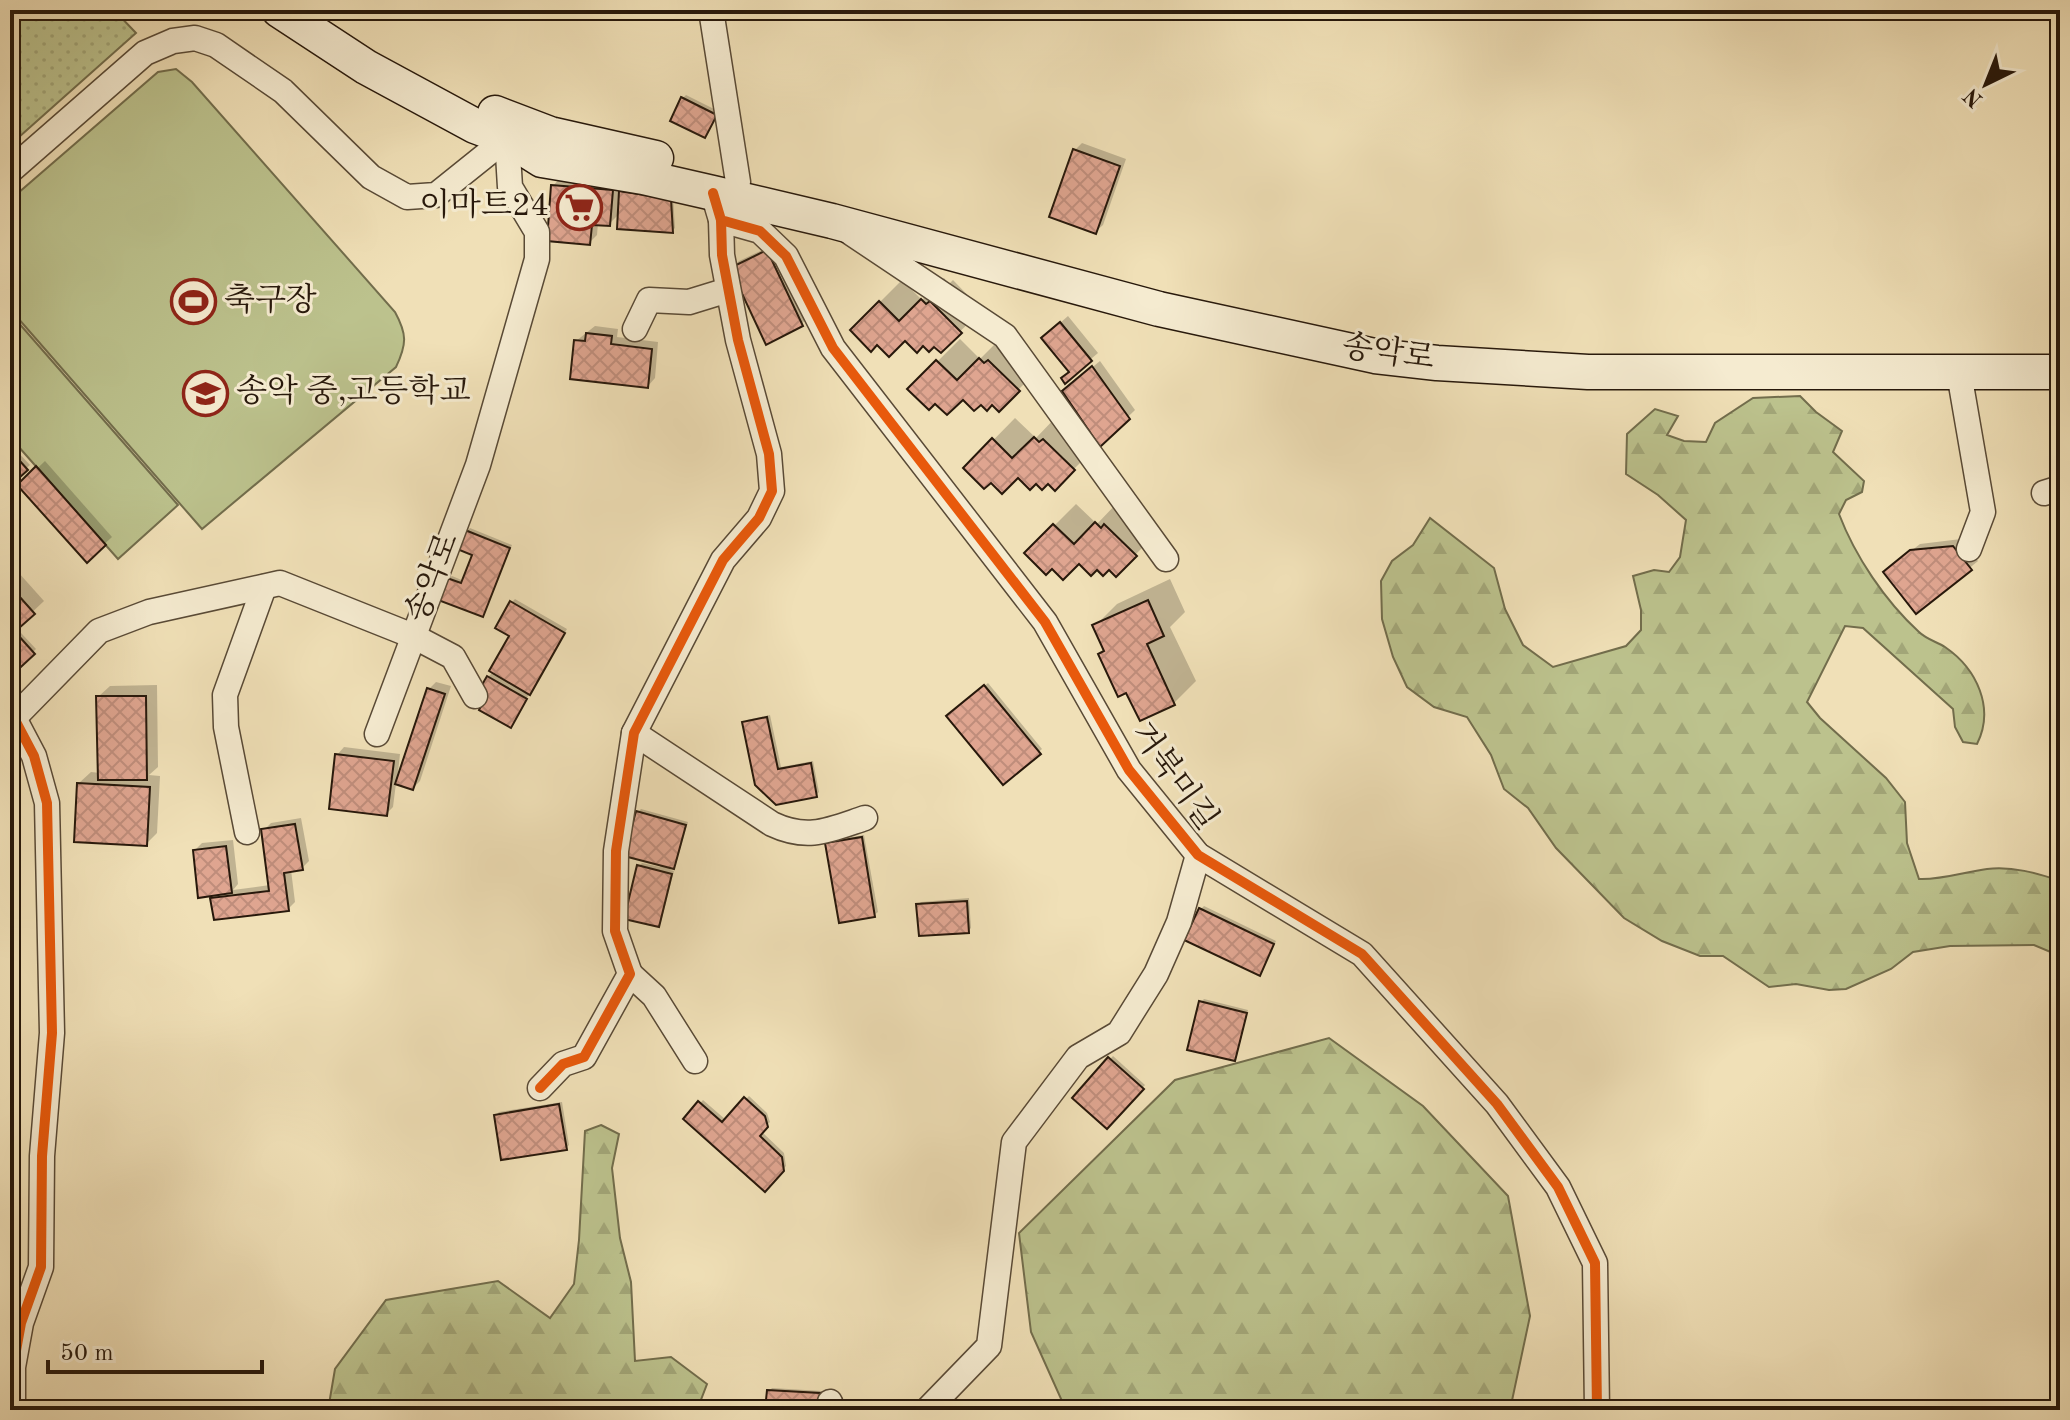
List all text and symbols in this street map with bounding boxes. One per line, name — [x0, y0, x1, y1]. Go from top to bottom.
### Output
north arrow — [1946, 44, 2026, 124]
text: N — [1960, 83, 1987, 111]
supermarket icon: 이마트24 — [556, 183, 604, 231]
place label: 이마트24 — [419, 187, 549, 223]
sports icon: 축구장 — [169, 278, 217, 326]
place label: 축구장 — [224, 282, 317, 318]
street label: 송악로 — [1340, 328, 1437, 376]
school or university icon: 송악 중,고등학교 — [181, 369, 229, 417]
place label: 송악 중,고등학교 — [236, 373, 470, 409]
street label: 송악로 — [399, 527, 466, 627]
street label: 거북미길 — [1124, 715, 1226, 836]
scale bar — [48, 1324, 262, 1374]
text: 50 m — [60, 1342, 114, 1366]

